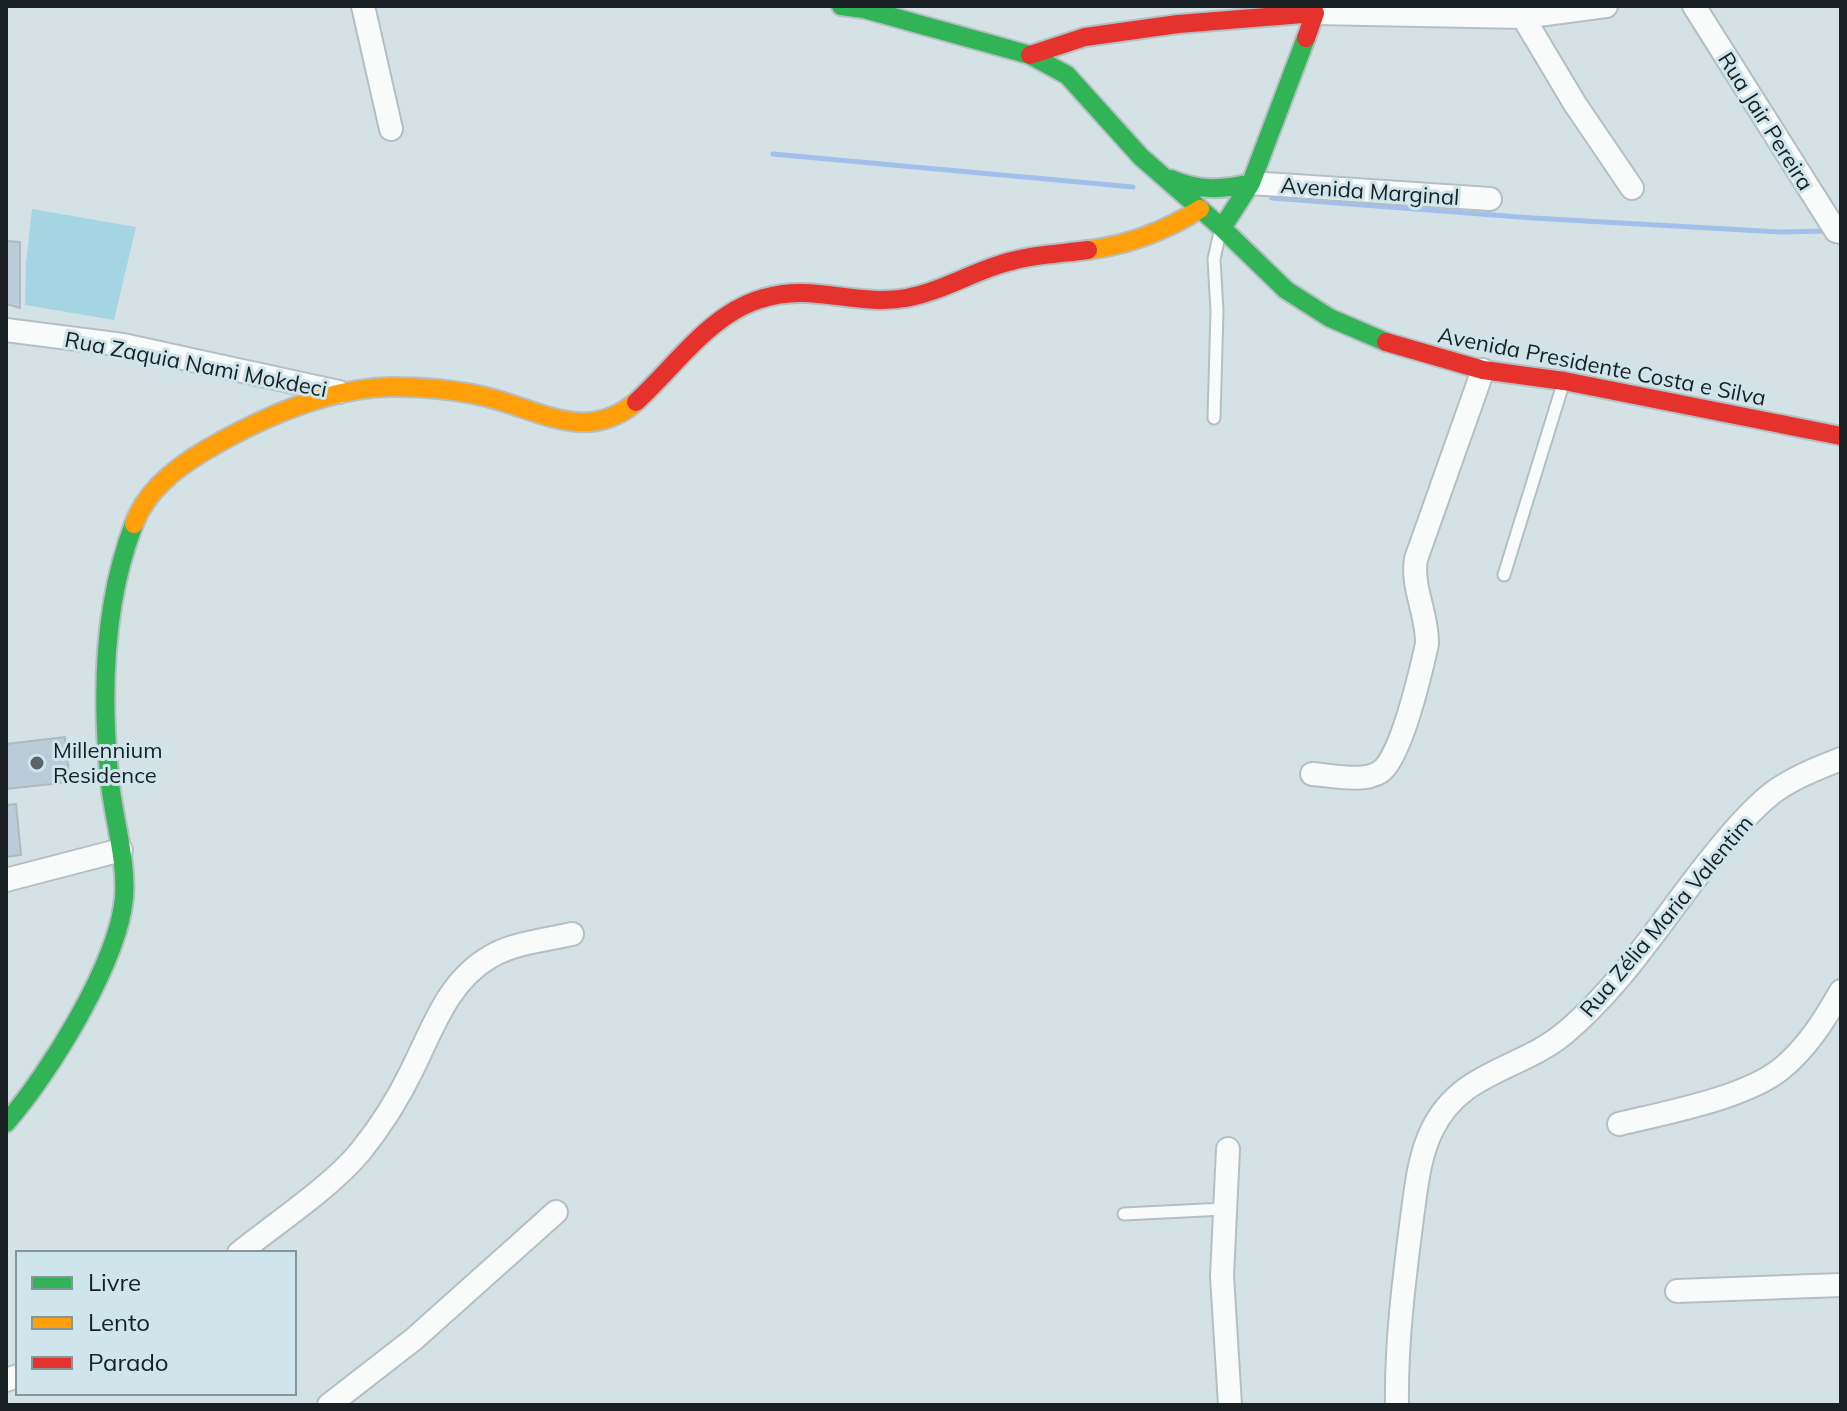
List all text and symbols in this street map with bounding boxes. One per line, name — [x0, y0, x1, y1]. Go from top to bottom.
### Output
street label: Rua Jair Pereira — [1712, 47, 1820, 195]
street label: Avenida Marginal — [1280, 171, 1460, 211]
street label: Avenida Presidente Costa e Silva — [1436, 320, 1768, 412]
street label: Rua Zaquia Nami Mokdeci — [62, 325, 330, 403]
place label: Millennium Residence — [53, 736, 163, 789]
marker: Millennium Residence — [28, 754, 46, 772]
street label: Rua Zélia Maria Valentim — [1573, 809, 1759, 1023]
legend — [16, 1251, 296, 1395]
text: Livre — [88, 1267, 141, 1297]
text: Lento — [88, 1307, 150, 1337]
text: Parado — [88, 1347, 169, 1377]

